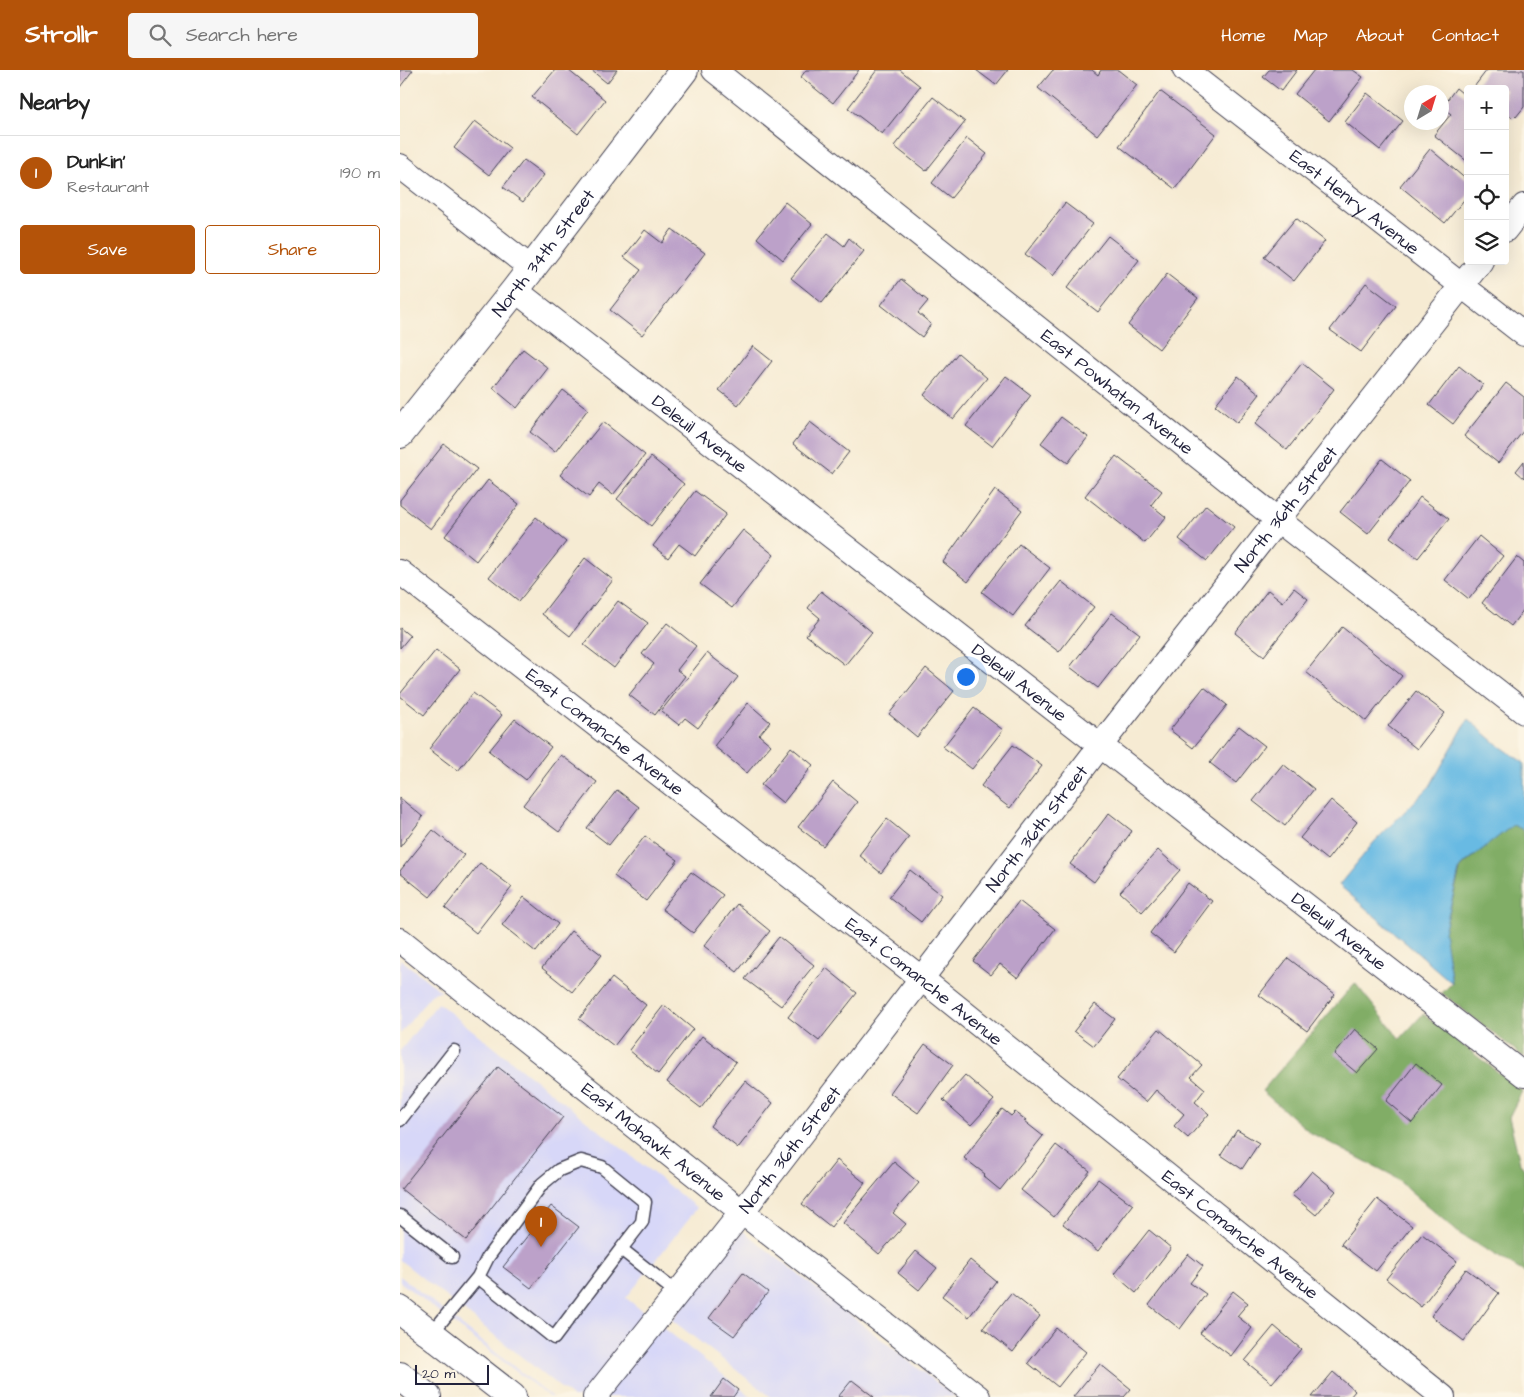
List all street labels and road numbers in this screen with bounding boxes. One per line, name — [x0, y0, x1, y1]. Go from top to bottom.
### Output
street label: East Henry Avenue — [1284, 144, 1425, 261]
street label: North 34th Street — [486, 183, 601, 322]
street label: East Powhatan Avenue — [1036, 323, 1199, 461]
street label: Deleuil Avenue — [647, 389, 753, 479]
street label: North 36th Street — [1229, 440, 1344, 578]
street label: Deleuil Avenue — [966, 637, 1072, 728]
street label: East Comanche Avenue — [521, 662, 690, 802]
street label: North 36th Street — [980, 759, 1094, 897]
street label: Deleuil Avenue — [1286, 886, 1392, 976]
street label: East Comanche Avenue — [840, 911, 1008, 1052]
street label: East Mohawk Avenue — [576, 1077, 731, 1207]
street label: North 36th Street — [733, 1080, 847, 1218]
street label: East Comanche Avenue — [1157, 1164, 1324, 1305]

